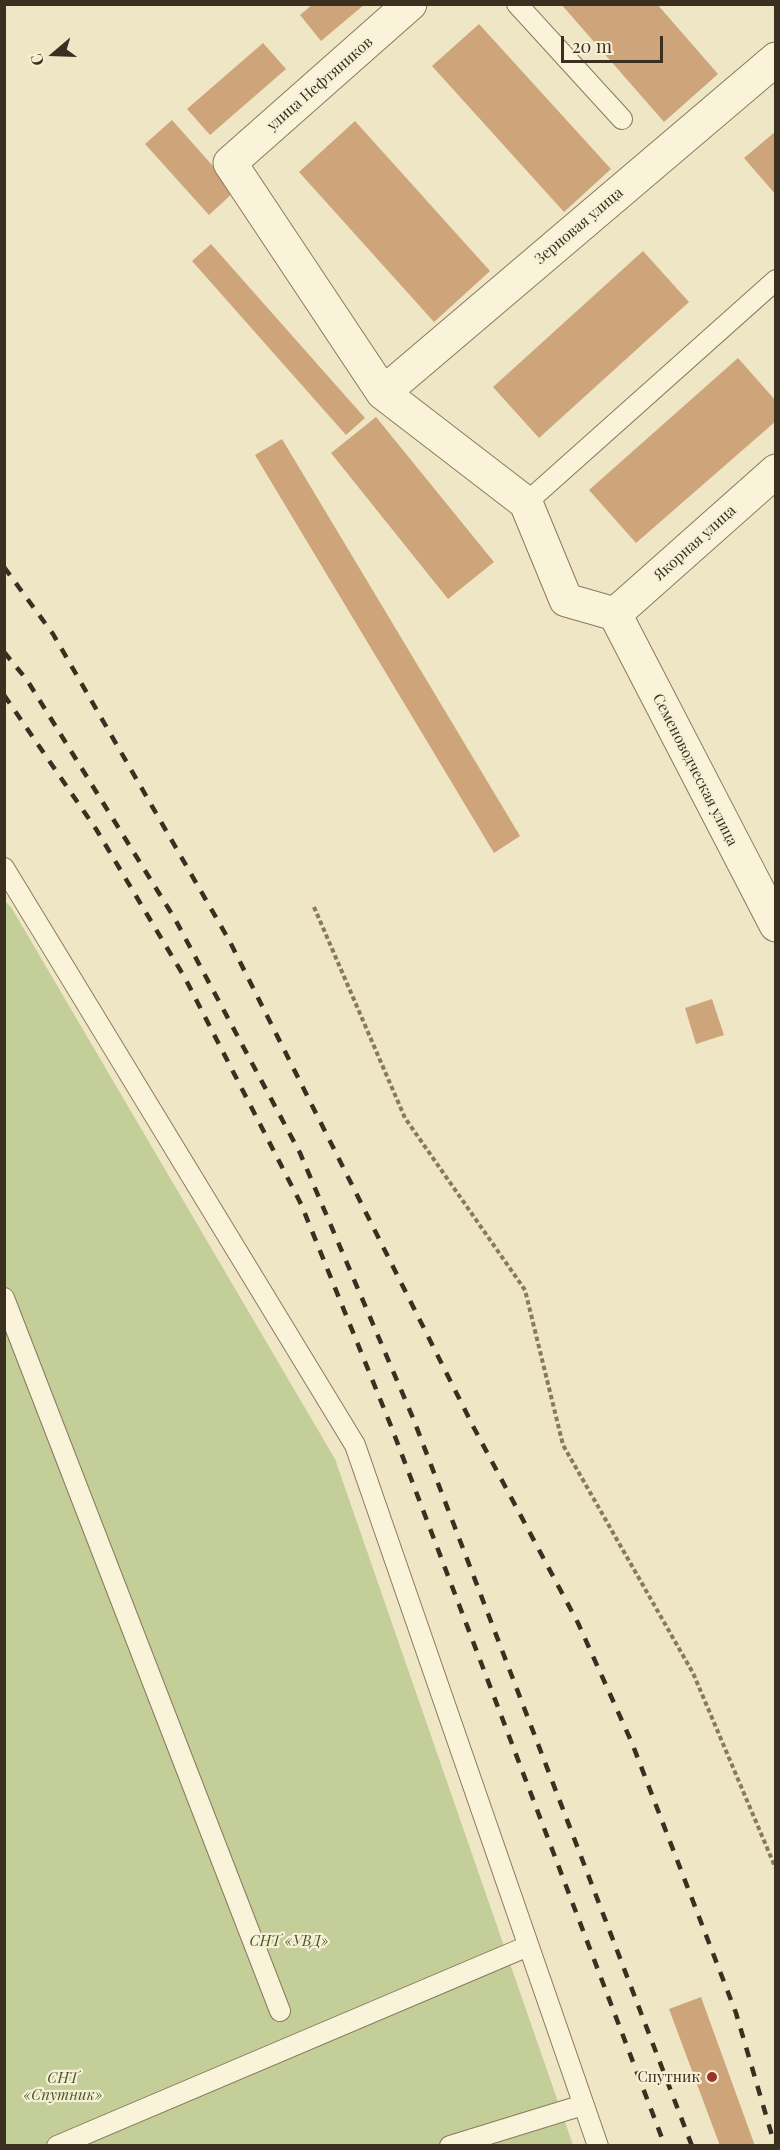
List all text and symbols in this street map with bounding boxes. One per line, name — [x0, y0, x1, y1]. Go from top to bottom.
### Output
north arrow — [24, 24, 84, 84]
scale bar — [564, 24, 666, 62]
street label: улица Нефтяников — [263, 33, 377, 135]
text: 20 m — [572, 34, 612, 58]
text: С — [25, 51, 48, 69]
street label: Зерновая улица — [531, 184, 627, 268]
street label: Якорная улица — [650, 502, 740, 584]
street label: Семеноводческая улица — [649, 691, 741, 849]
park label: СНТ «УВД» — [250, 1932, 328, 1950]
place label: Спутник — [638, 2068, 700, 2086]
park label: СНТ «Спутник» — [23, 2069, 103, 2104]
marker: Спутник — [705, 2070, 719, 2084]

